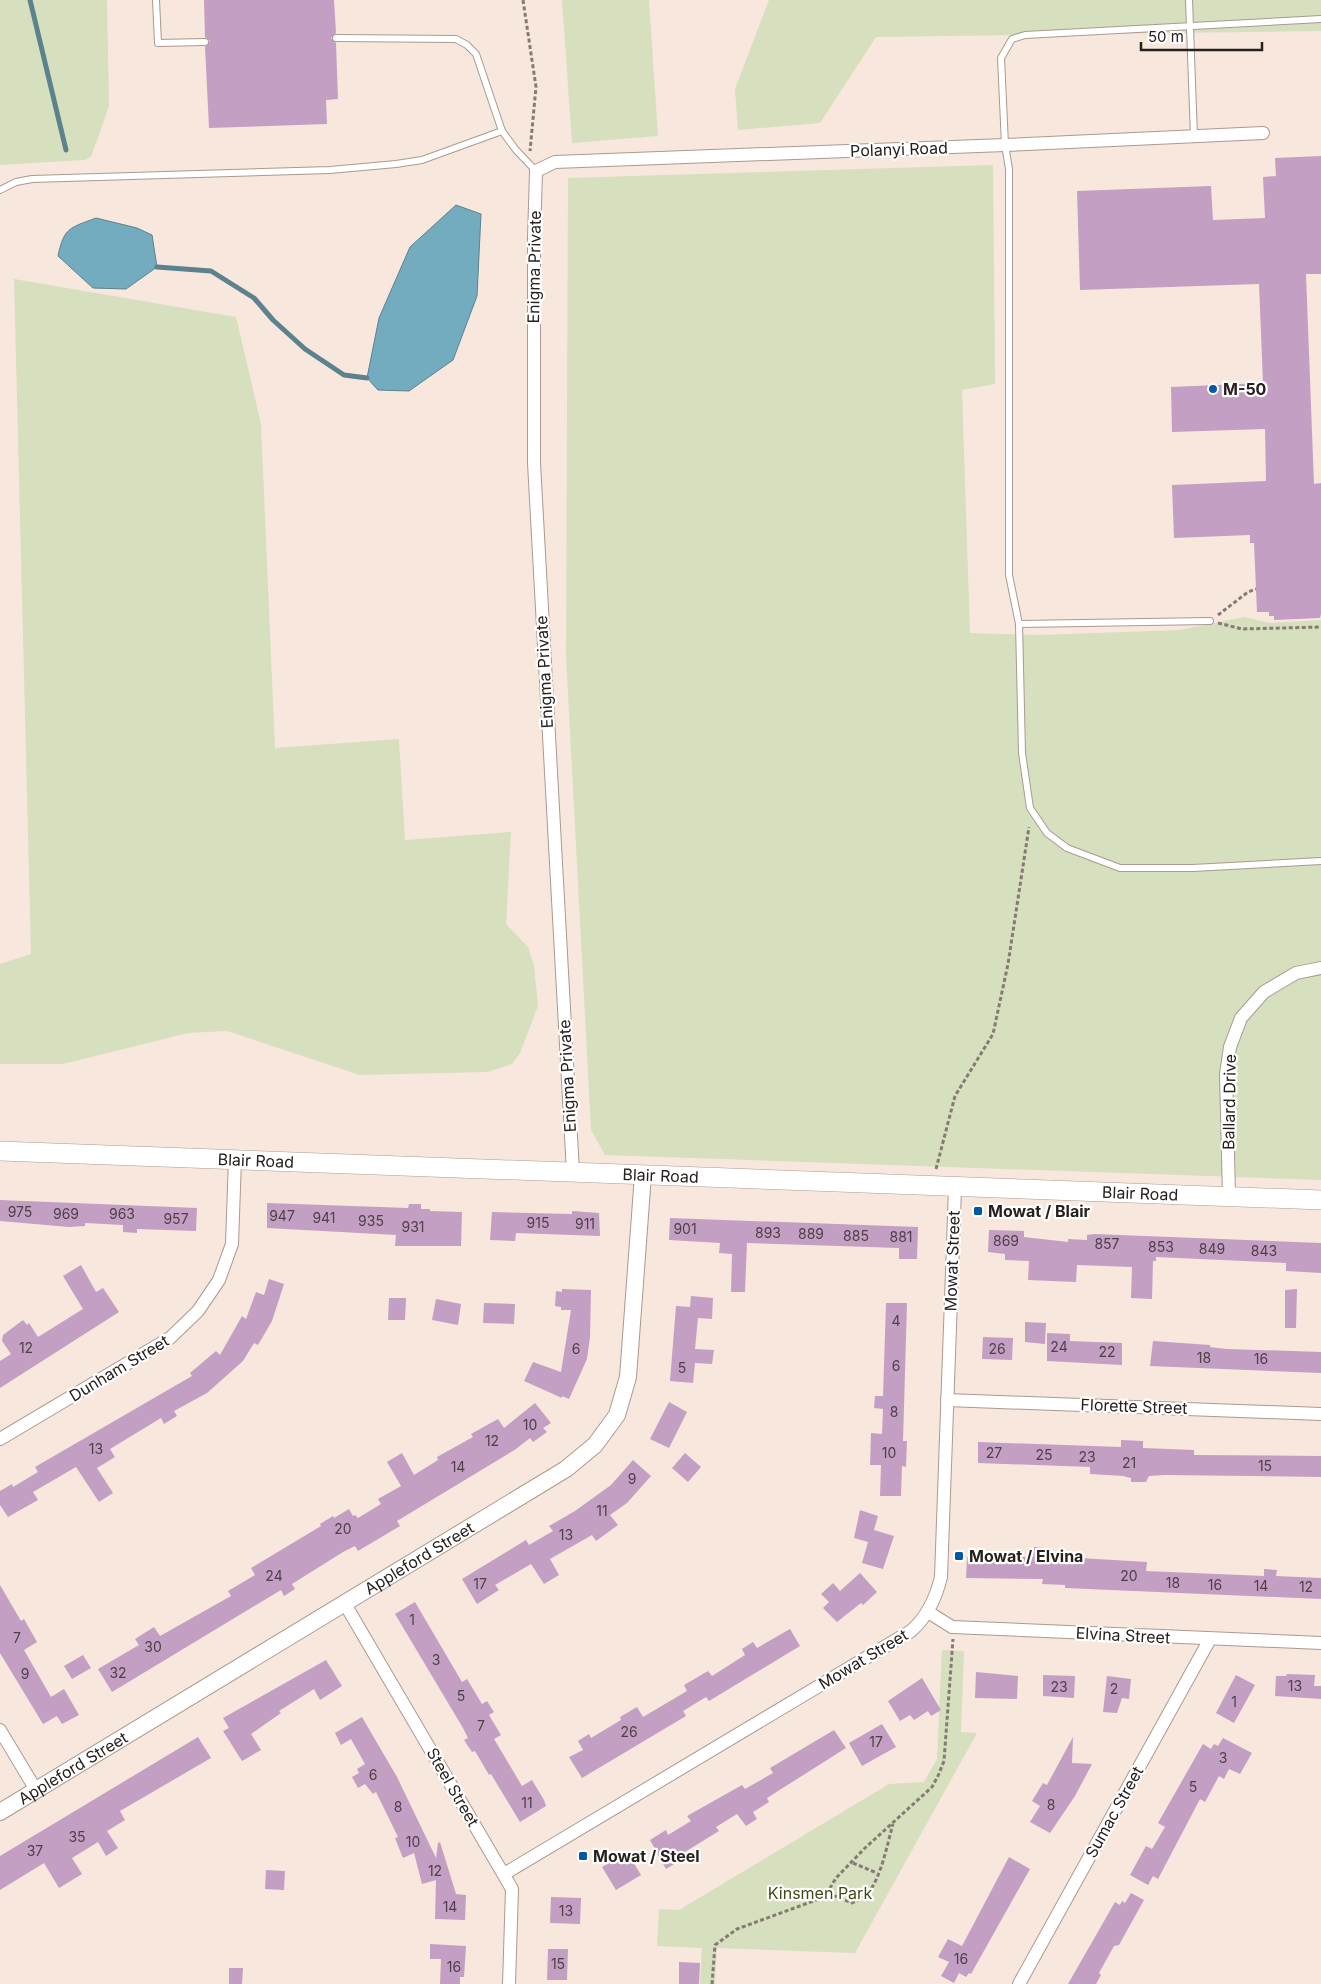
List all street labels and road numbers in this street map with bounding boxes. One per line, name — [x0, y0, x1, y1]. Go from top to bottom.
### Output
street label: Polanyi Road — [850, 137, 948, 161]
street label: Enigma Private — [523, 210, 545, 324]
street label: Enigma Private — [531, 615, 557, 729]
street label: Enigma Private — [554, 1019, 580, 1133]
street label: Ballard Drive — [1218, 1054, 1240, 1150]
street label: Blair Road — [217, 1149, 294, 1172]
street label: Blair Road — [622, 1164, 699, 1187]
street label: Blair Road — [1102, 1182, 1179, 1205]
street label: Mowat Street — [940, 1210, 964, 1312]
street label: Dunham Street — [66, 1330, 172, 1406]
street label: Florette Street — [1080, 1394, 1188, 1418]
street label: Appleford Street — [361, 1517, 477, 1599]
street label: Elvina Street — [1075, 1623, 1171, 1647]
street label: Mowat Street — [815, 1624, 911, 1694]
street label: Appleford Street — [14, 1727, 131, 1809]
street label: Steel Street — [422, 1744, 484, 1830]
street label: Sumac Street — [1081, 1763, 1147, 1861]

